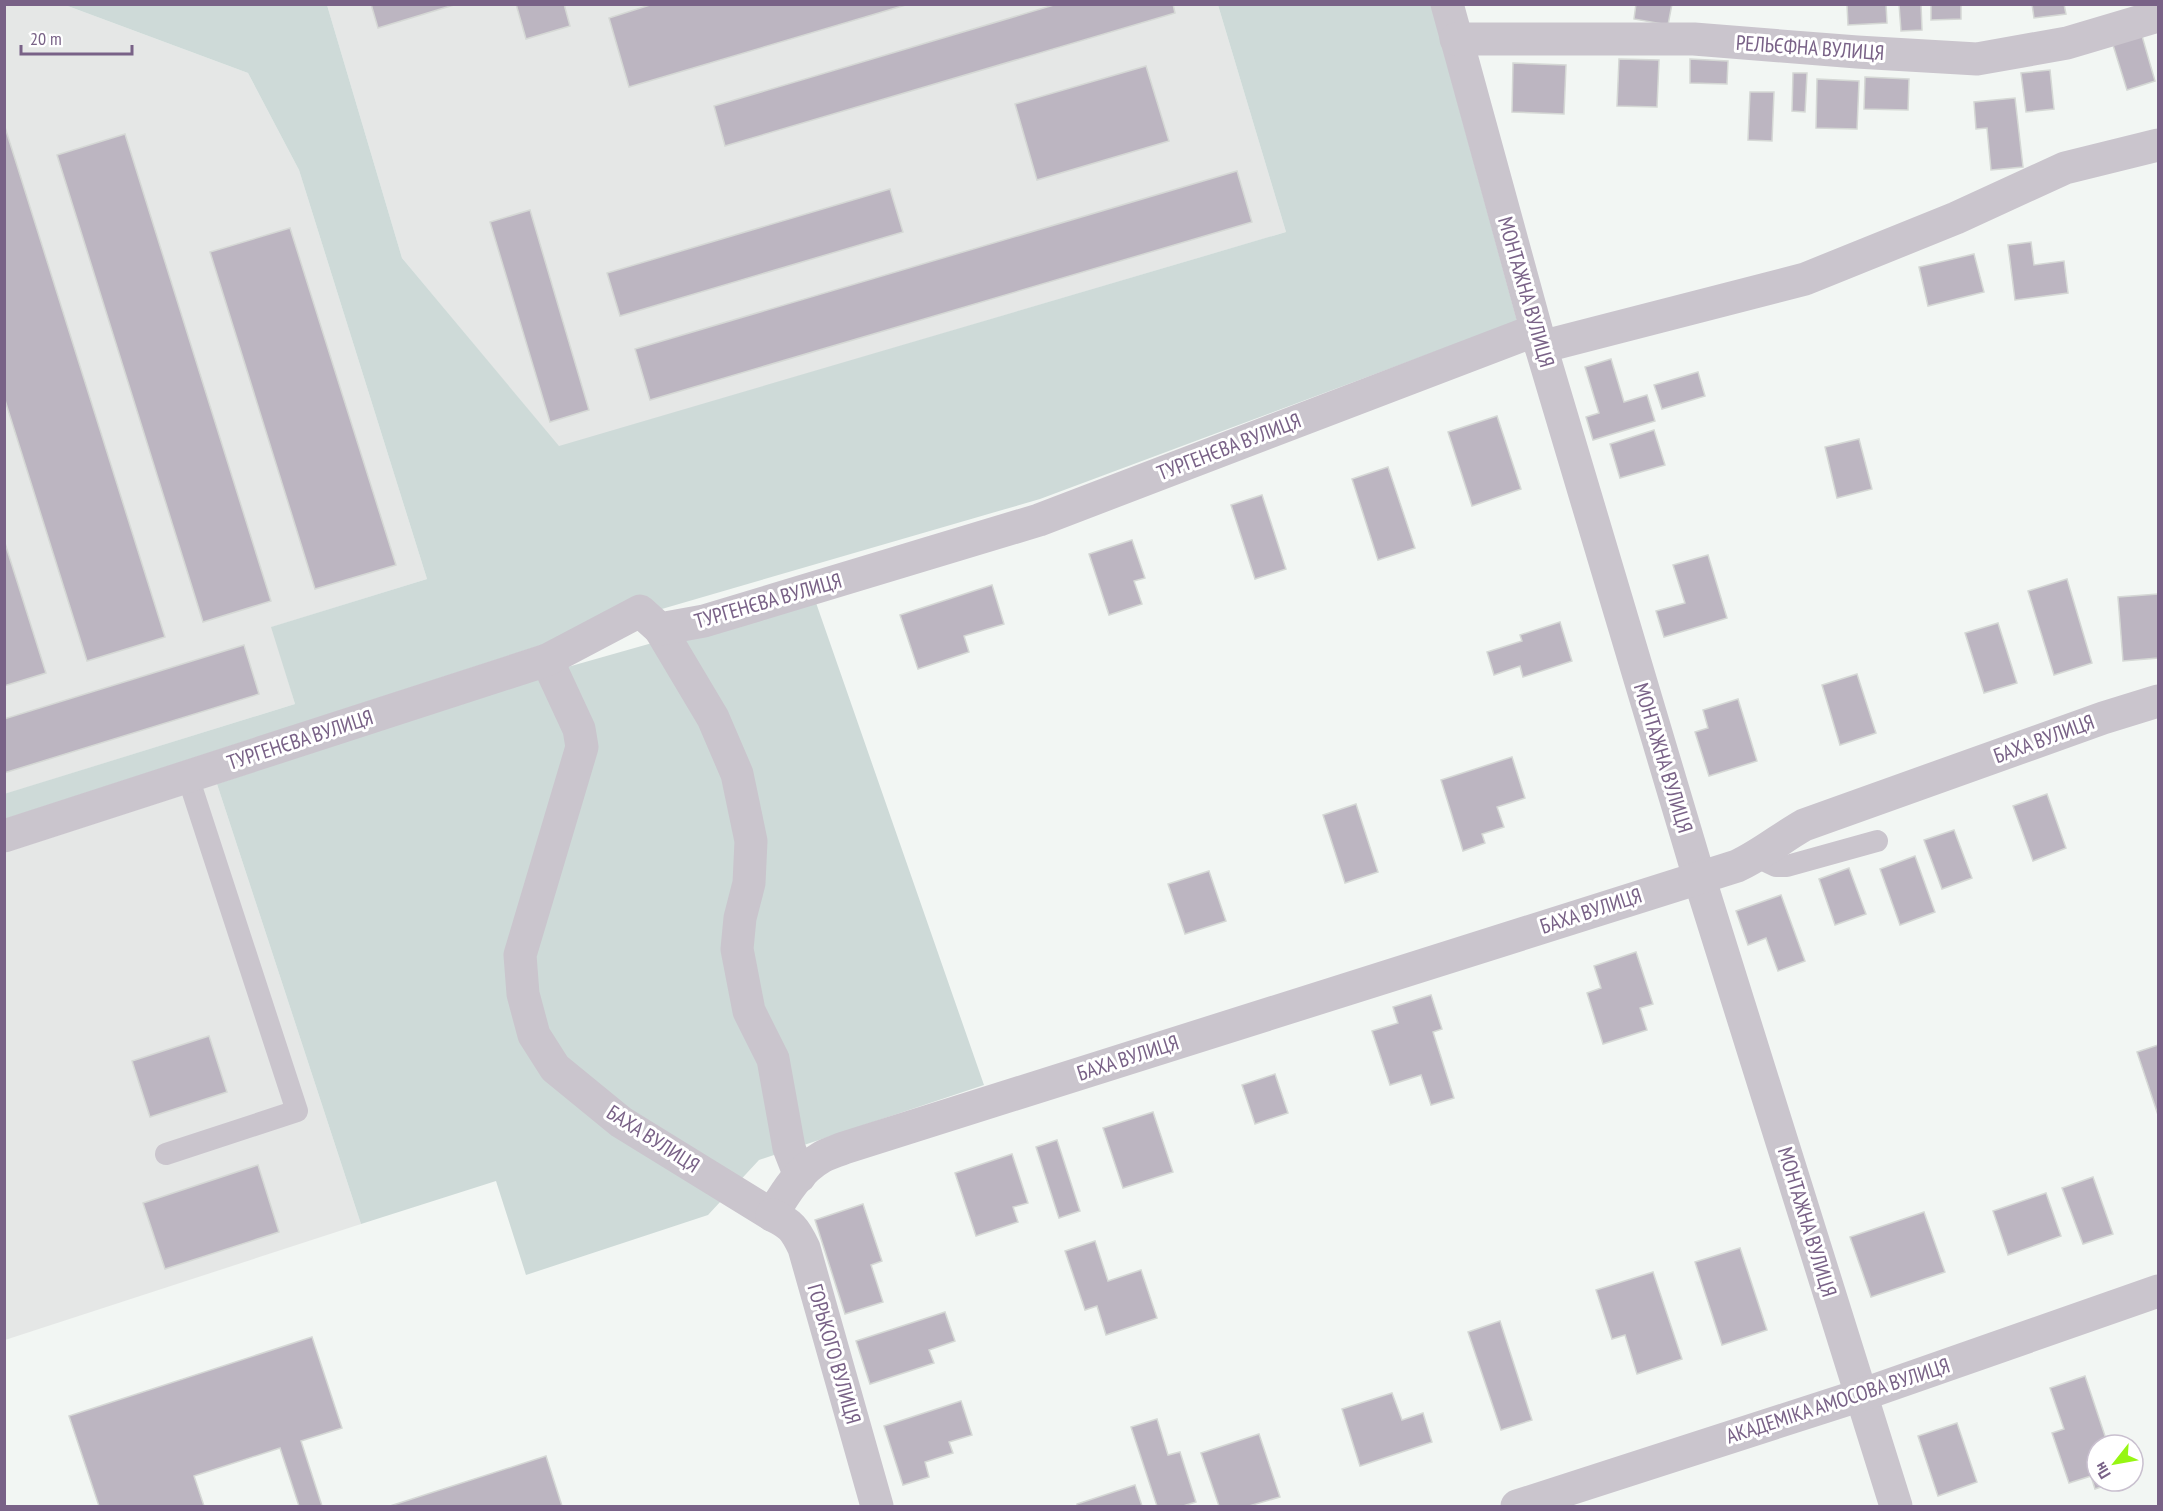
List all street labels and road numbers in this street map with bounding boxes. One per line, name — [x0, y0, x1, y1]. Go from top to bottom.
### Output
street label: РЕЛЬЄФНА ВУЛИЦЯ — [1735, 29, 1885, 66]
street label: МОНТАЖНА ВУЛИЦЯ — [1492, 213, 1561, 370]
street label: ТУРГЕНЄВА ВУЛИЦЯ — [1153, 407, 1305, 486]
street label: ТУРГЕНЄВА ВУЛИЦЯ — [691, 567, 845, 634]
street label: МОНТАЖНА ВУЛИЦЯ — [1628, 680, 1699, 836]
street label: ТУРГЕНЄВА ВУЛИЦЯ — [223, 703, 376, 776]
street label: БАХА ВУЛИЦЯ — [1990, 708, 2098, 769]
street label: БАХА ВУЛИЦЯ — [1537, 881, 1645, 940]
street label: БАХА ВУЛИЦЯ — [1074, 1028, 1182, 1087]
street label: БАХА ВУЛИЦЯ — [602, 1099, 705, 1179]
street label: МОНТАЖНА ВУЛИЦЯ — [1772, 1144, 1843, 1300]
street label: ГОРЬКОГО ВУЛИЦЯ — [802, 1281, 867, 1427]
street label: АКАДЕМІКА АМОСОВА ВУЛИЦЯ — [1723, 1352, 1953, 1449]

